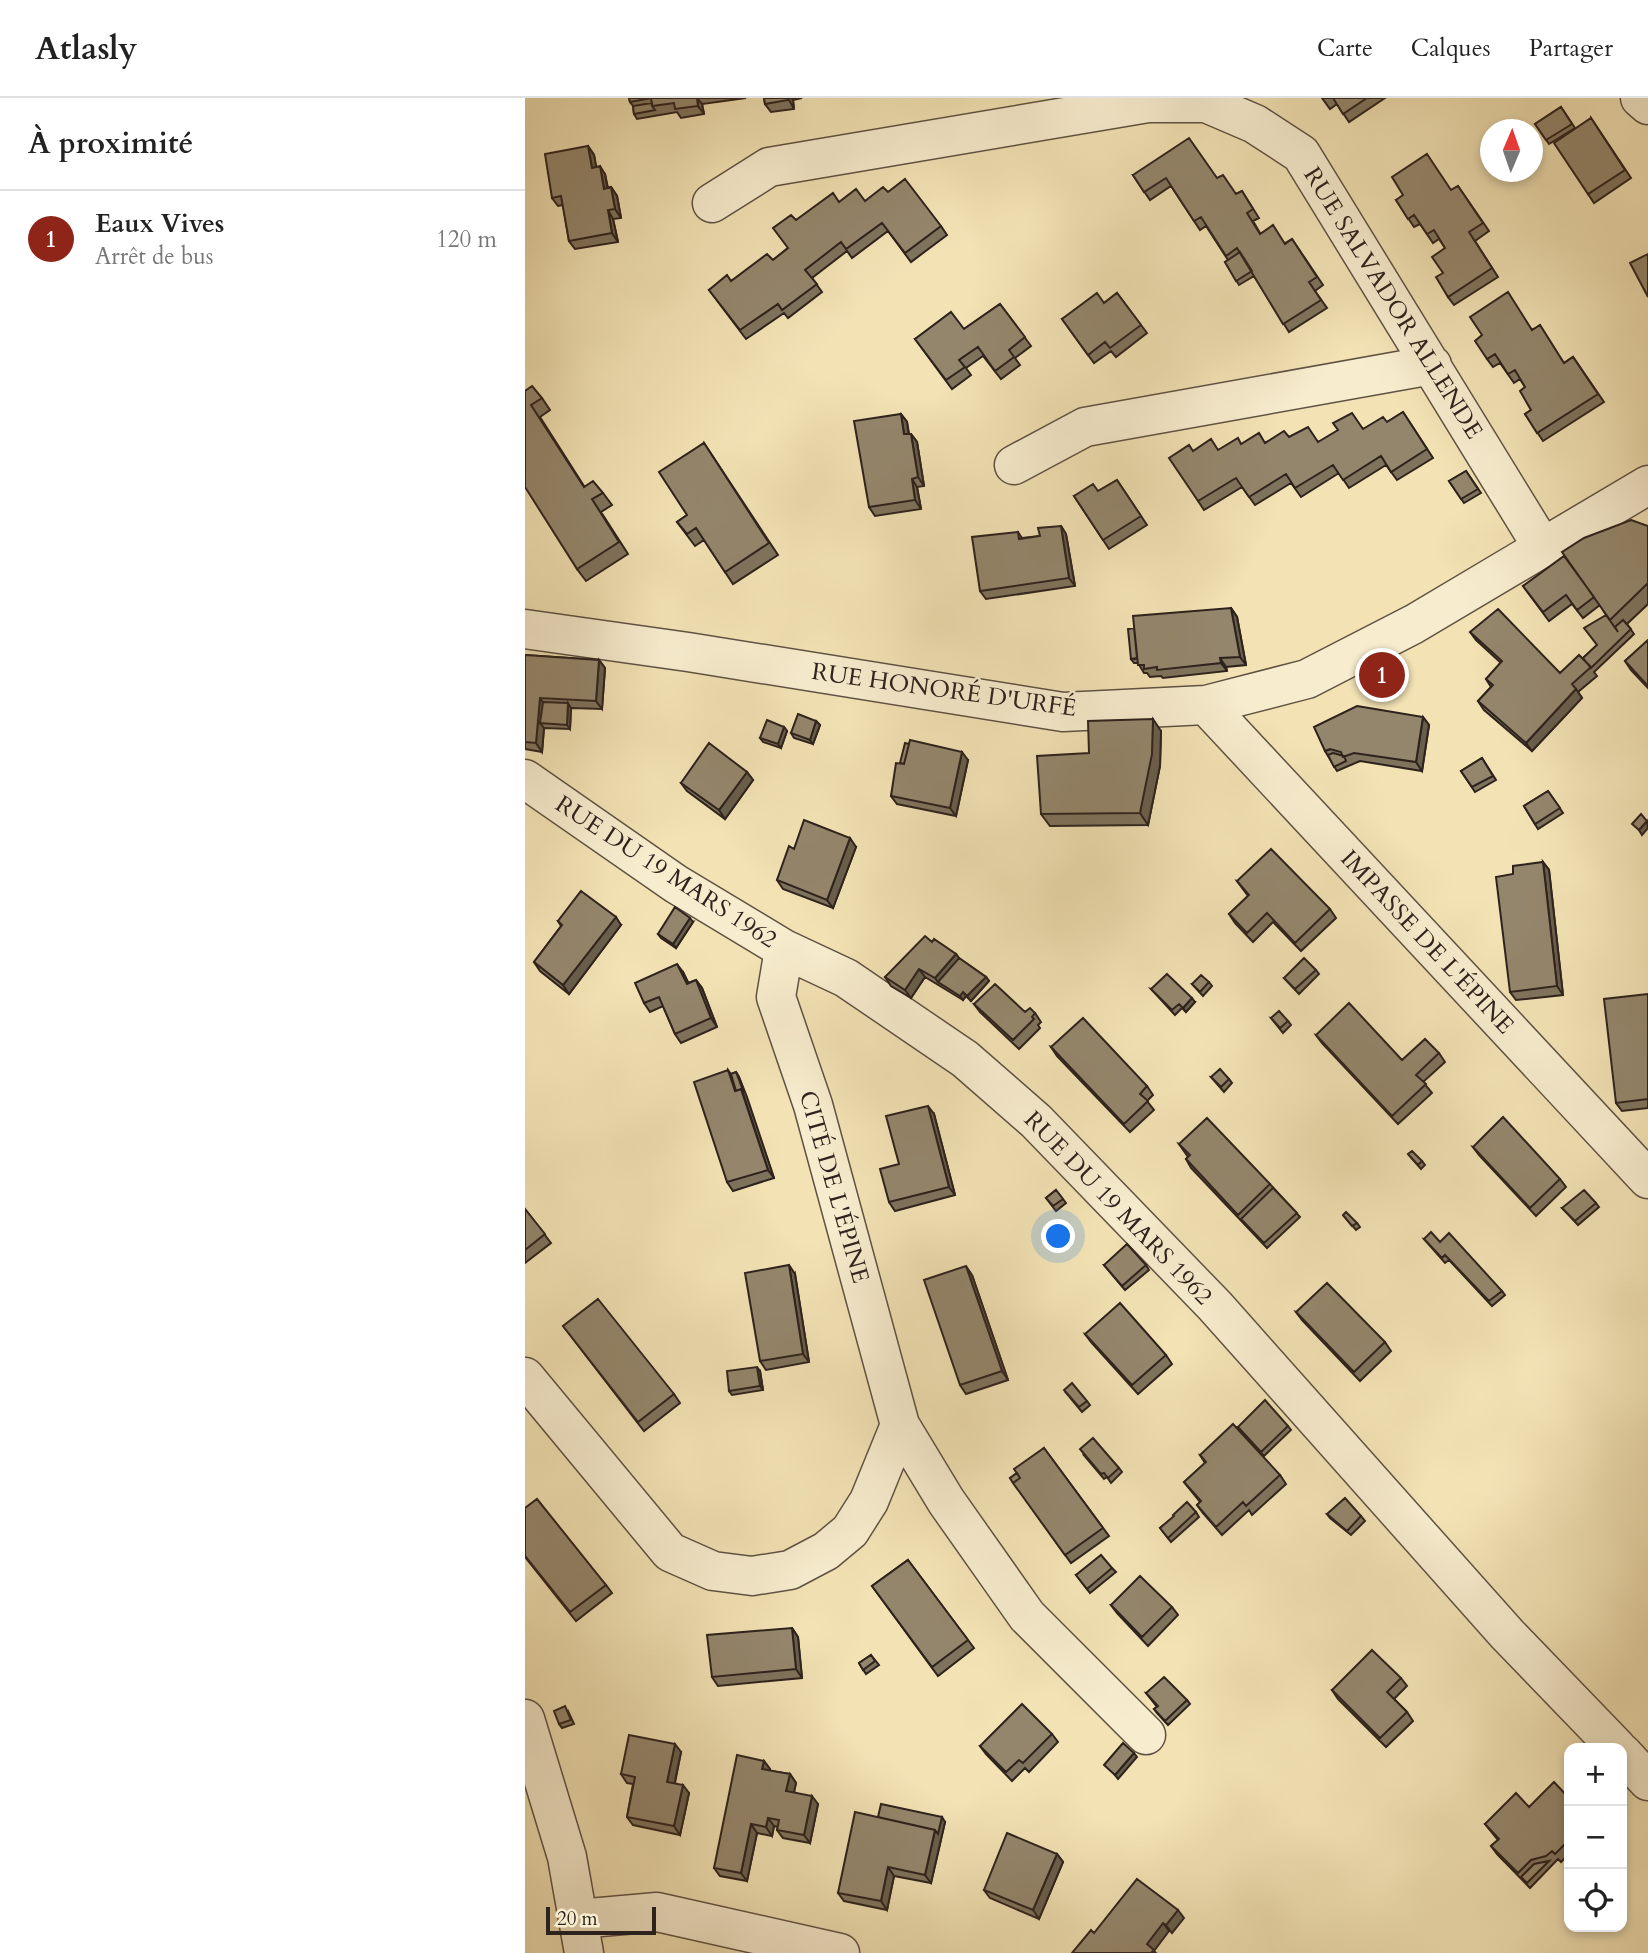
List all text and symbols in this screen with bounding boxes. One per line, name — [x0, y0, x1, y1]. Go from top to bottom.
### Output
text: Atlasly — [35, 26, 137, 71]
text: Carte — [1317, 32, 1373, 65]
text: Calques — [1411, 32, 1491, 65]
text: Partager — [1529, 32, 1613, 65]
north arrow — [1480, 119, 1543, 182]
text: À proximité — [28, 123, 193, 164]
street label: RUE SALVADOR ALLENDE — [1296, 161, 1490, 445]
text: Eaux Vives — [95, 206, 224, 241]
text: 1 — [45, 224, 57, 255]
text: 120 m — [436, 224, 497, 255]
text: Arrêt de bus — [95, 241, 214, 272]
pin: 1 — [1359, 649, 1405, 701]
street label: RUE HONORÉ D'URFÉ — [809, 655, 1079, 725]
street label: RUE DU 19 MARS 1962 — [549, 788, 783, 956]
street label: IMPASSE DE L'ÉPINE — [1333, 843, 1521, 1041]
street label: CITÉ DE L'ÉPINE — [791, 1087, 877, 1287]
street label: RUE DU 19 MARS 1962 — [1017, 1104, 1219, 1312]
your location — [1041, 1219, 1075, 1253]
map controls — [1564, 1743, 1627, 1932]
button: + — [1564, 1743, 1627, 1806]
button: − — [1564, 1806, 1627, 1869]
button: locate — [1564, 1869, 1627, 1932]
scale bar — [546, 1904, 656, 1936]
text: 20 m — [557, 1906, 598, 1932]

